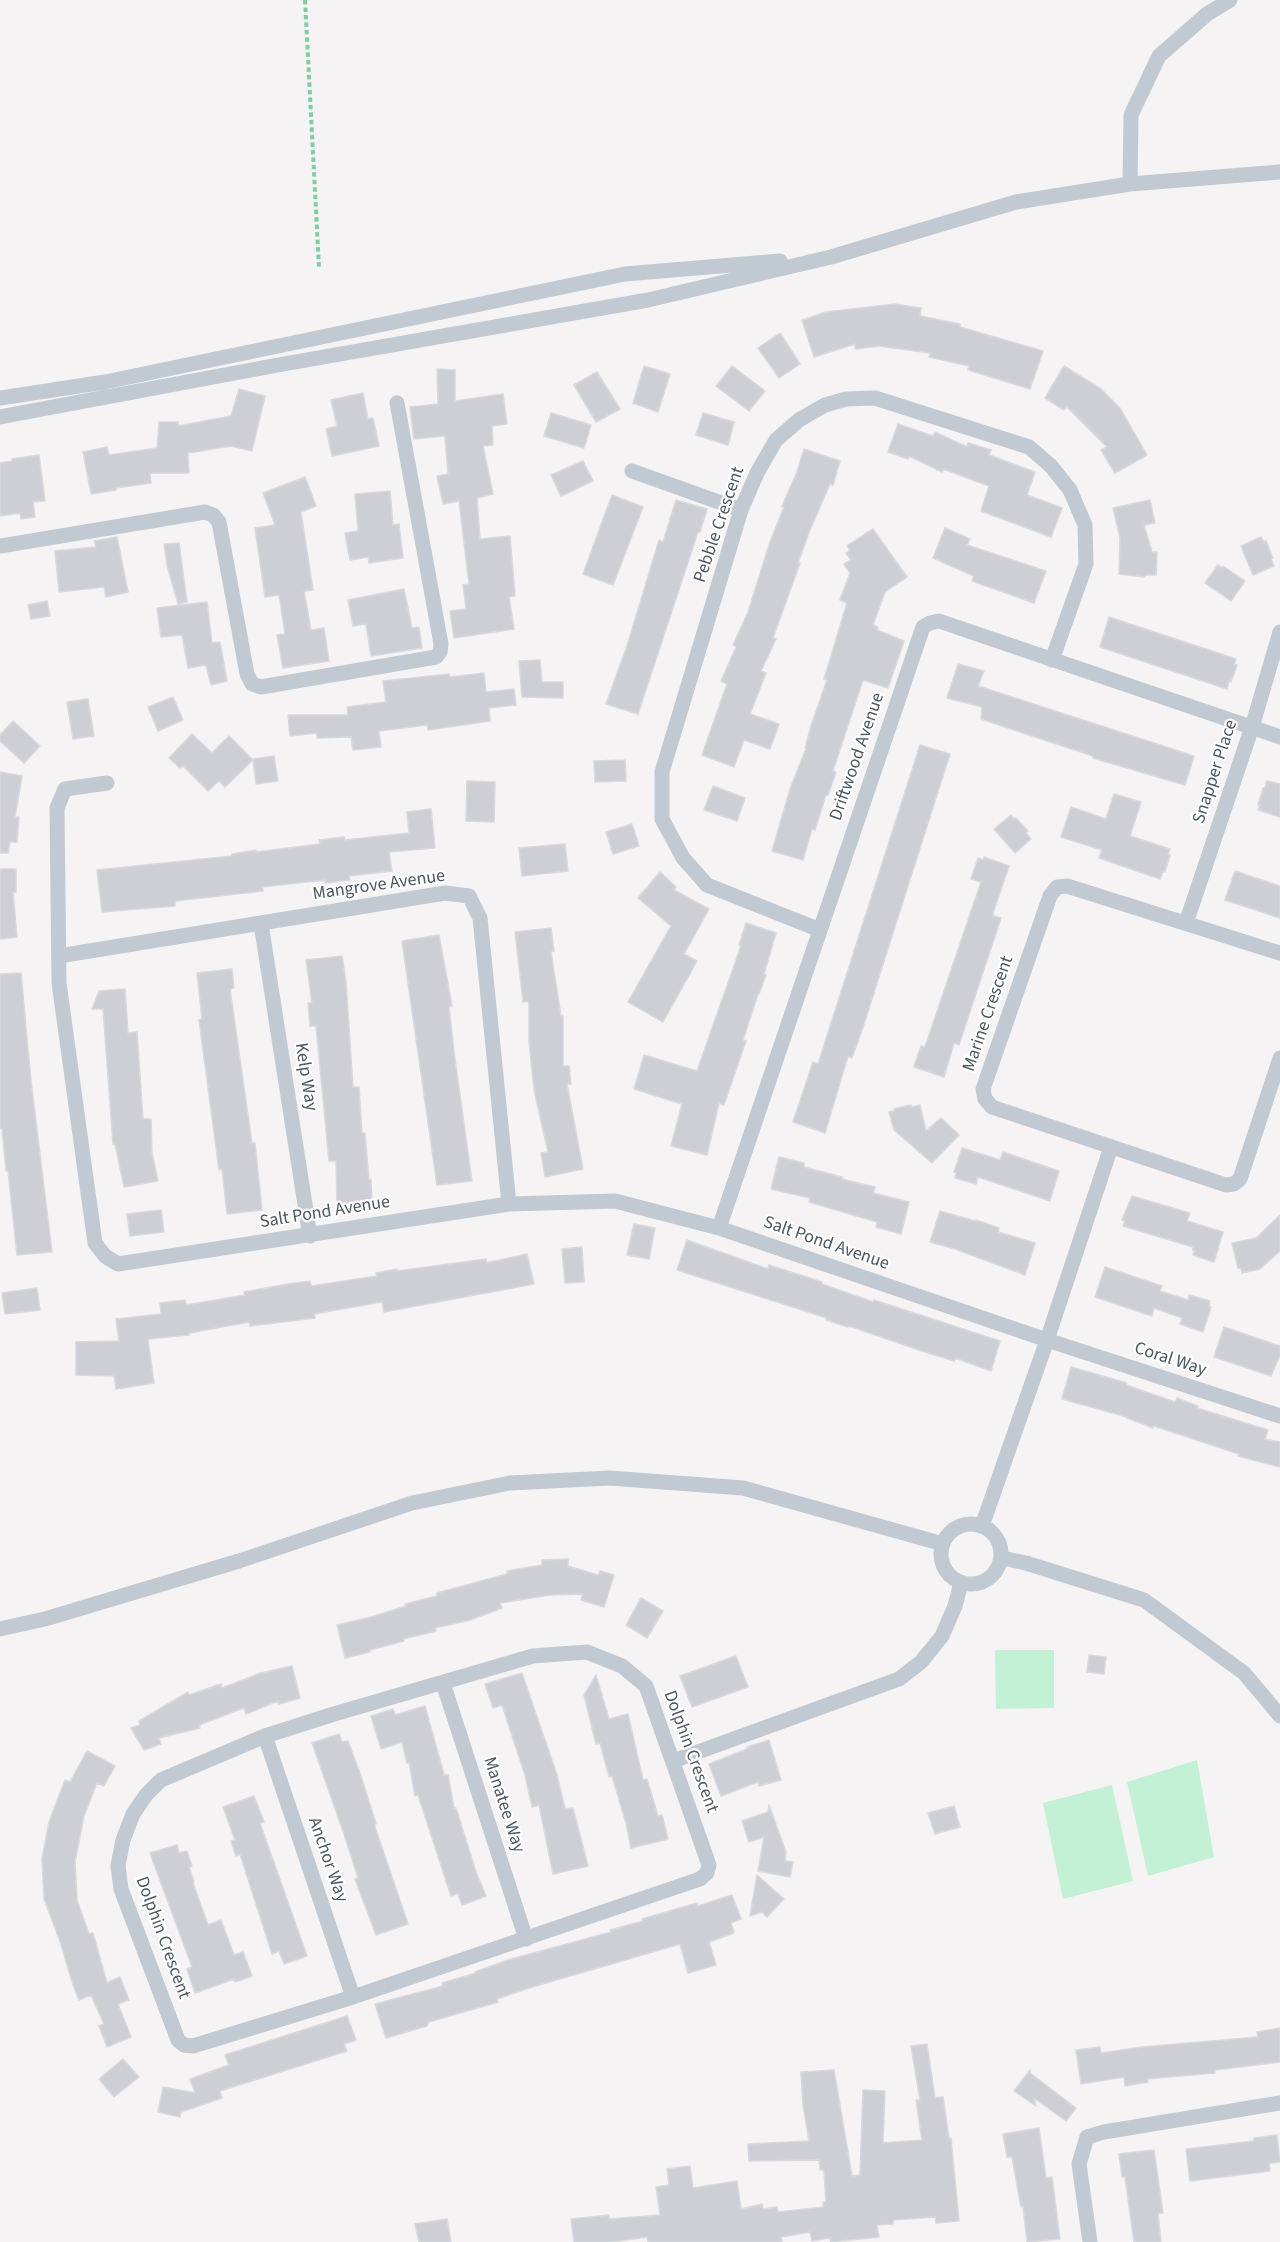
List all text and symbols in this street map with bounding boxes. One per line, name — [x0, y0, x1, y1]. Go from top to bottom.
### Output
street label: Pebble Crescent — [690, 464, 750, 586]
street label: Driftwood Avenue — [826, 690, 890, 824]
street label: Snapper Place — [1189, 717, 1243, 827]
street label: Mangrove Avenue — [312, 866, 446, 906]
street label: Marine Crescent — [959, 953, 1019, 1075]
street label: Kelp Way — [289, 1041, 321, 1113]
street label: Salt Pond Avenue — [258, 1192, 392, 1234]
street label: Salt Pond Avenue — [760, 1212, 892, 1276]
street label: Coral Way — [1131, 1338, 1209, 1382]
street label: Dolphin Crescent — [658, 1688, 722, 1816]
street label: Manatee Way — [477, 1754, 529, 1856]
street label: Anchor Way — [302, 1815, 352, 1905]
street label: Dolphin Crescent — [130, 1874, 194, 2002]

